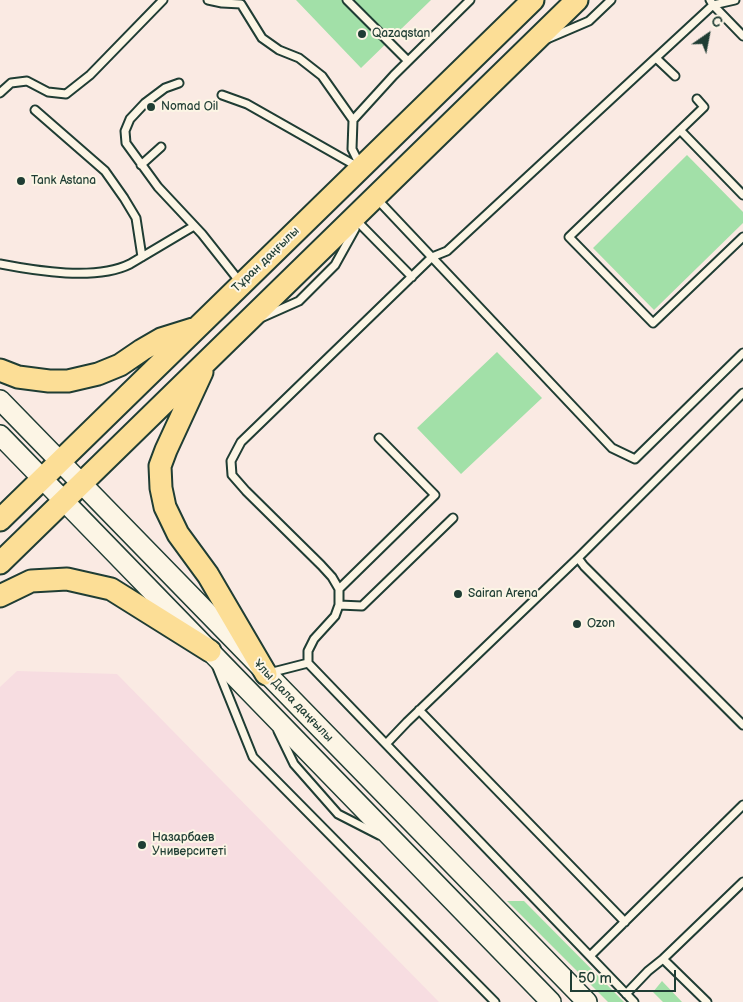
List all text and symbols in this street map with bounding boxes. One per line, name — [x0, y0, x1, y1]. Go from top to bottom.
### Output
north arrow — [683, 10, 733, 60]
text: С — [708, 12, 725, 32]
place label: Qazaqstan — [372, 27, 430, 41]
marker: Qazaqstan — [356, 28, 368, 40]
place label: Nomad Oil — [161, 100, 218, 114]
marker: Nomad Oil — [145, 101, 157, 113]
place label: Tank Astana — [31, 174, 96, 188]
marker: Tank Astana — [15, 175, 27, 187]
street label: Тұран даңғылы — [229, 224, 303, 296]
place label: Sairan Arena — [468, 587, 538, 601]
marker: Sairan Arena — [452, 588, 464, 600]
place label: Ozon — [587, 617, 615, 631]
marker: Ozon — [571, 618, 583, 630]
street label: Ұлы Дала даңғылы — [250, 657, 336, 745]
place label: Назарбаев Университеті — [152, 831, 226, 859]
marker: Назарбаев Университеті — [136, 839, 148, 851]
scale bar — [573, 960, 679, 992]
text: 50 m — [578, 969, 612, 988]

